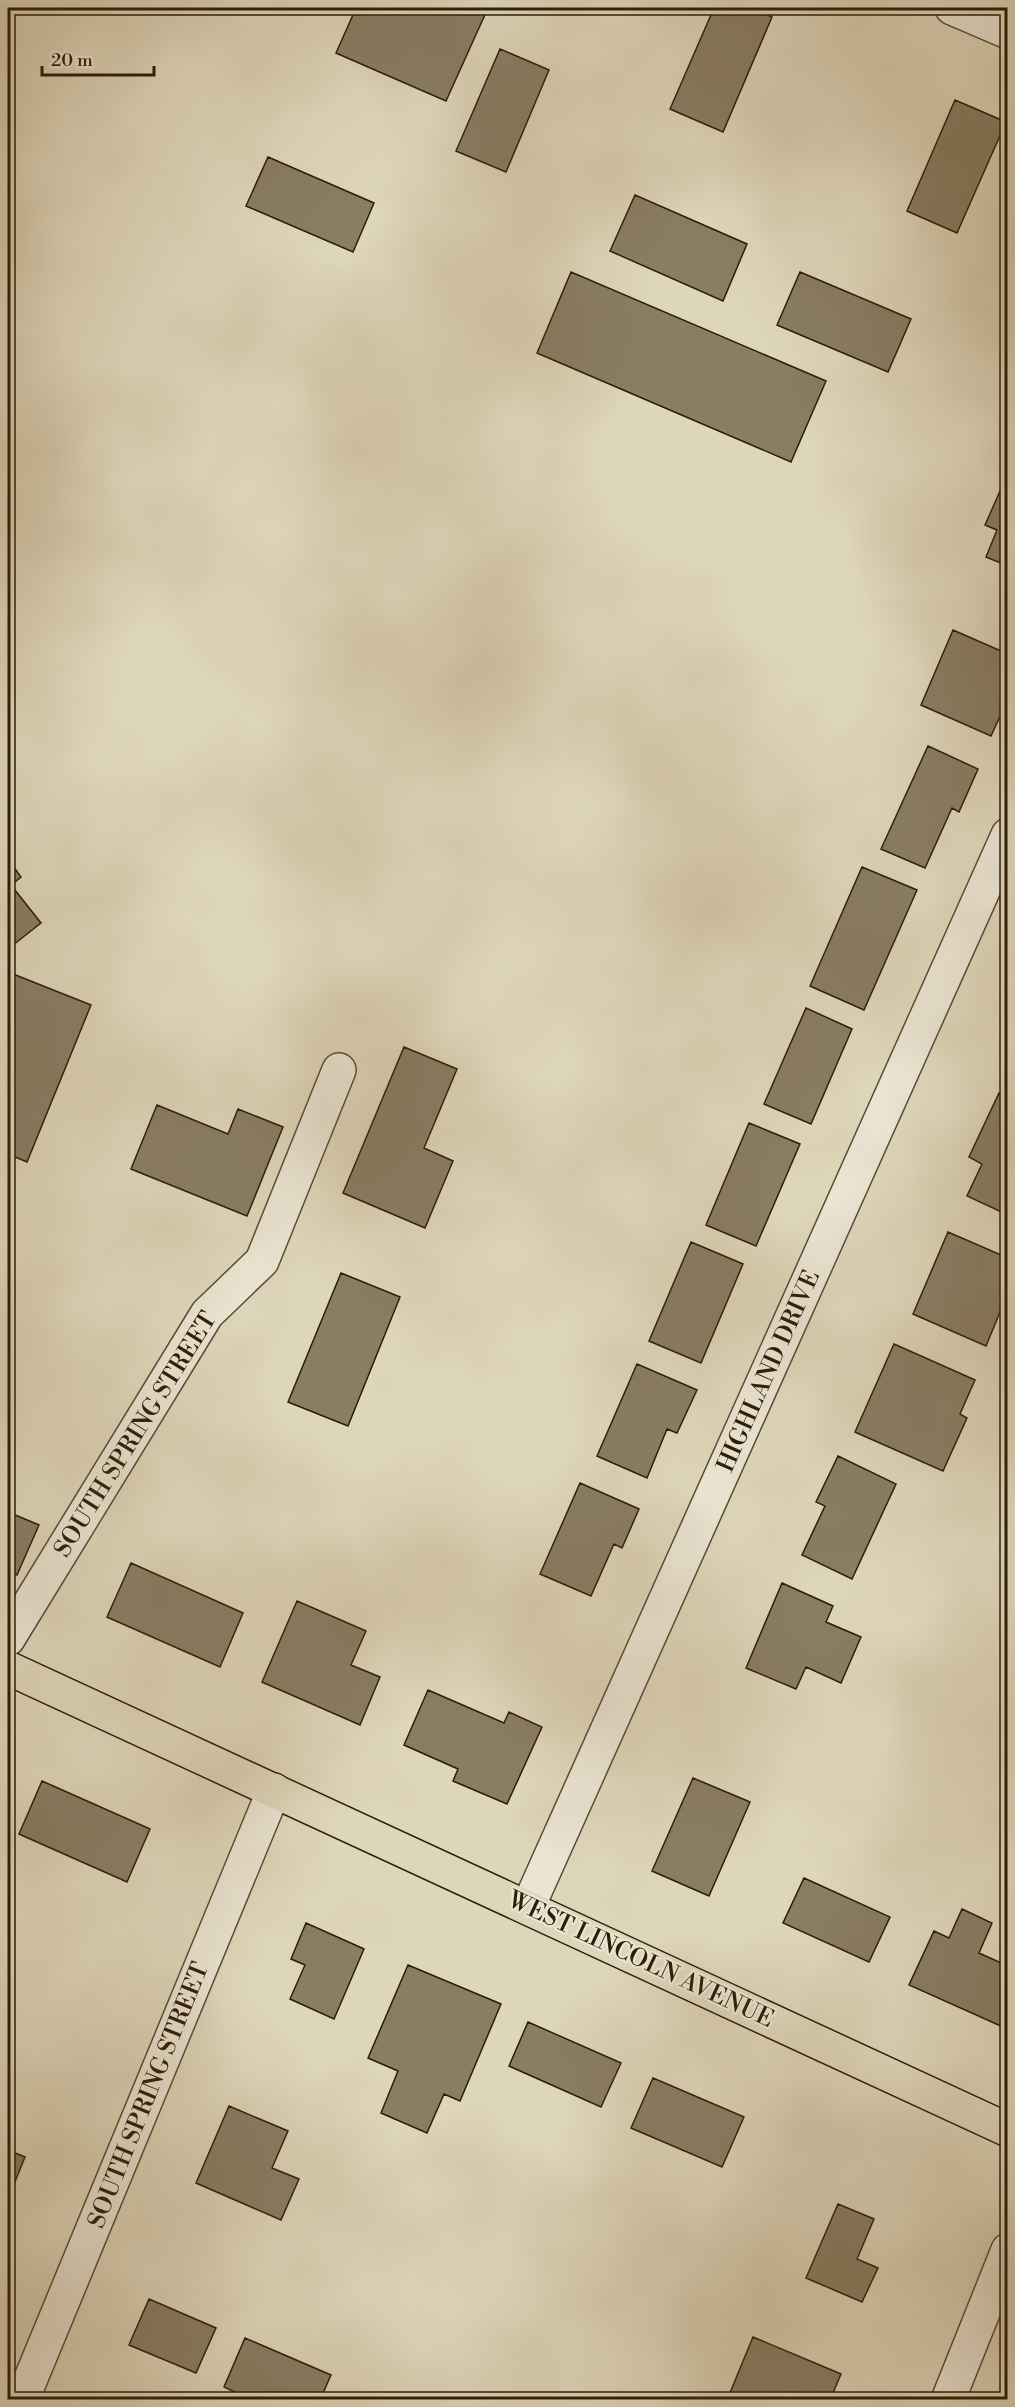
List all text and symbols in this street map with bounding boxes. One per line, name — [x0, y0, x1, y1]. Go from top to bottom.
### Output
scale bar — [42, 39, 154, 77]
text: 20 m — [51, 49, 93, 72]
street label: HIGHLAND DRIVE — [711, 1266, 827, 1477]
street label: SOUTH SPRING STREET — [48, 1306, 224, 1563]
street label: WEST LINCOLN AVENUE — [502, 1885, 778, 2035]
street label: SOUTH SPRING STREET — [82, 1958, 216, 2233]

